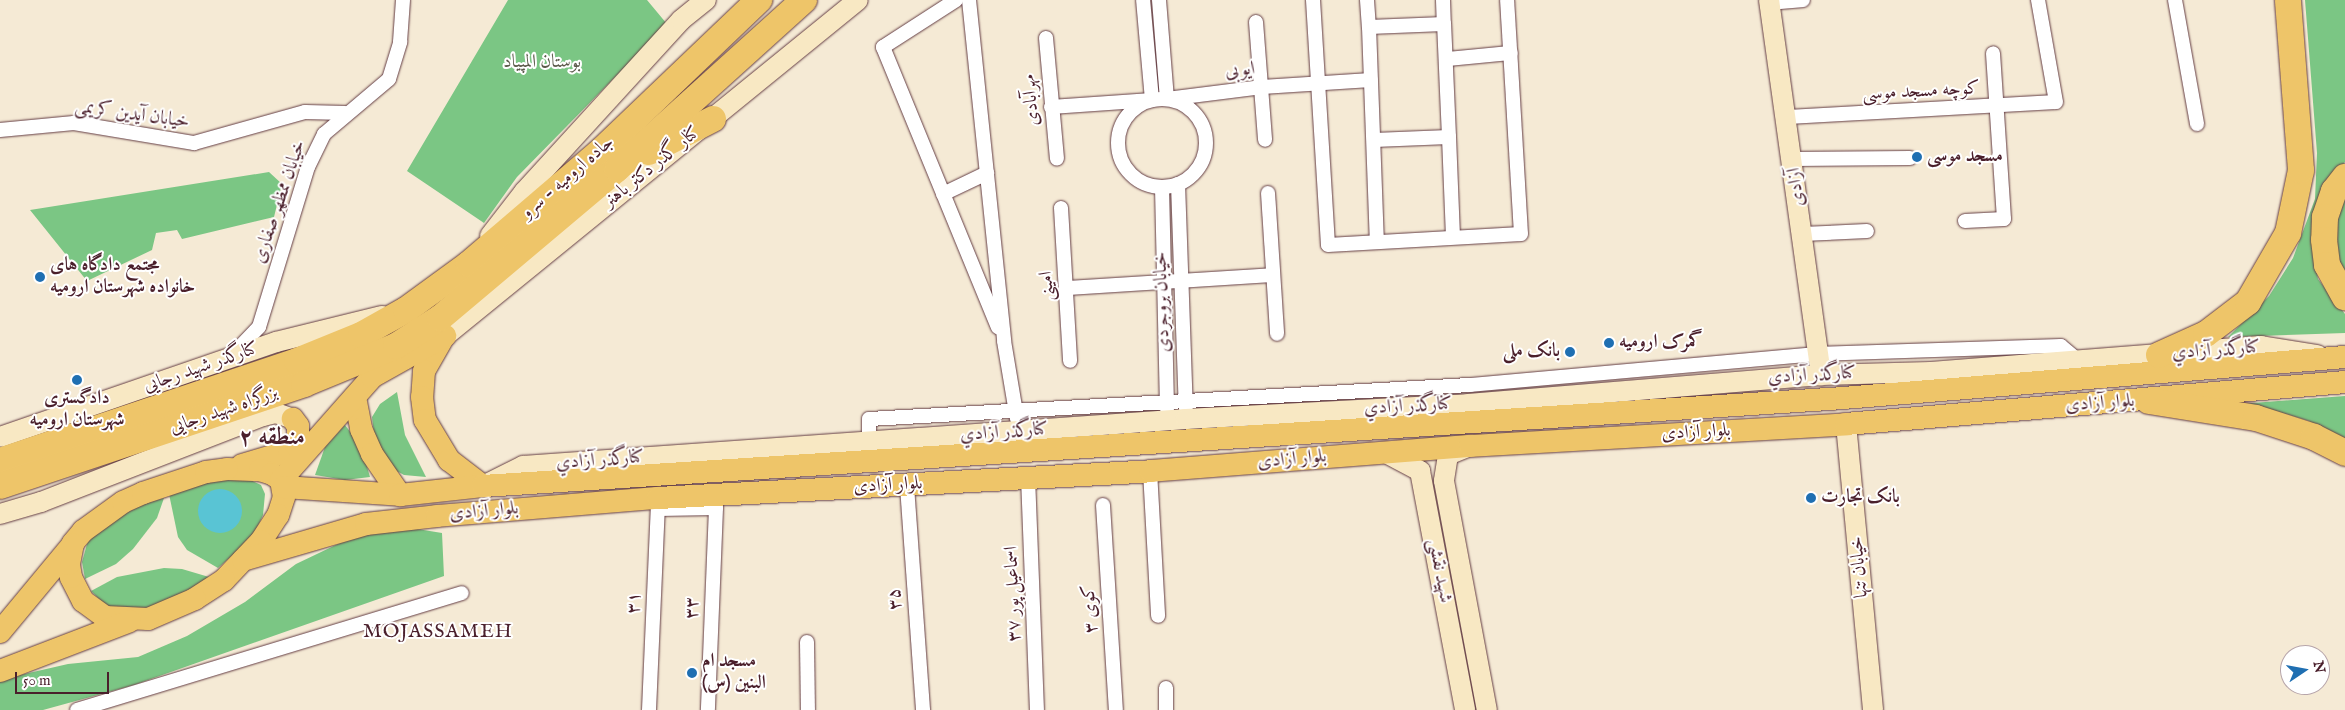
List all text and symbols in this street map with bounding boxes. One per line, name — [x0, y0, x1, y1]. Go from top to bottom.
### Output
park label: بوستان المپیاد — [503, 52, 581, 74]
street label: ایوبی — [1224, 58, 1256, 84]
street label: مهرآبادی — [1018, 73, 1046, 127]
street label: کوچه مسجد موسی — [1862, 78, 1980, 106]
street label: خیابان آیدین کریمی — [73, 96, 191, 134]
street label: کنار گذر دکتر باهنر — [599, 122, 705, 214]
street label: جاده ارومیه - سرو — [517, 131, 619, 225]
street label: خیابان ممظهر صفاری — [248, 138, 312, 266]
place label: مسجد موسی — [1927, 146, 2003, 168]
marker: مسجد موسی — [1911, 151, 1923, 163]
street label: آزادی — [1783, 166, 1811, 208]
street label: خیابان بروجردی — [1150, 251, 1176, 353]
place label: مجتمع دادگاه های خانواده شهرستان ارومیه — [50, 255, 195, 299]
street label: امینی — [1036, 270, 1060, 302]
marker: مجتمع دادگاه های خانواده شهرستان ارومیه — [34, 271, 46, 283]
place label: گمرک ارومیه — [1619, 332, 1703, 354]
marker: گمرک ارومیه — [1603, 337, 1615, 349]
street label: کنارگذر آزادي — [2171, 337, 2261, 365]
street label: کنارگذر شهید رجایی — [141, 338, 261, 398]
place label: بانک ملى — [1503, 341, 1560, 363]
marker: بانک ملى — [1564, 346, 1576, 358]
street label: کنارگذر آزادي — [1767, 362, 1857, 390]
marker: دادگستری شهرستان ارومیه — [71, 374, 83, 386]
street label: بزرگراه شهید رجایی — [167, 382, 281, 440]
place label: دادگستری شهرستان ارومیه — [29, 388, 125, 432]
street label: بلوار آزادی — [2065, 390, 2135, 418]
street label: کنارگذر آزادي — [1363, 393, 1453, 421]
street label: کنارگذر آزادي — [959, 419, 1049, 447]
street label: بلوار آزادی — [1661, 420, 1731, 446]
district label: منطقه ۲ — [239, 424, 305, 452]
street label: بلوار آزادی — [1257, 446, 1327, 474]
street label: کنارگذر آزادي — [555, 447, 645, 475]
street label: بلوار آزادی — [853, 473, 923, 499]
place label: بانک تجارت — [1821, 487, 1900, 509]
marker: بانک تجارت — [1805, 492, 1817, 504]
street label: بلوار آزادی — [449, 498, 519, 526]
street label: خیابان تنها — [1846, 535, 1874, 599]
street label: شهید نقشی — [1422, 537, 1456, 605]
street label: اسماعیل پور ۳۷ — [1001, 546, 1027, 642]
street label: کوی ۳ — [1078, 584, 1104, 634]
street label: ۳۵ — [884, 587, 908, 611]
street label: ۳۱ — [623, 591, 647, 615]
street label: ۳۳ — [681, 596, 705, 620]
district label: MOJASSAMEH — [362, 619, 514, 643]
north arrow — [2280, 645, 2330, 695]
place label: مسجد ام البنین (س) — [702, 651, 766, 695]
text: N — [2309, 659, 2329, 675]
scale bar — [18, 662, 111, 694]
marker: مسجد ام البنین (س) — [686, 667, 698, 679]
text: 50 m — [23, 671, 51, 690]

